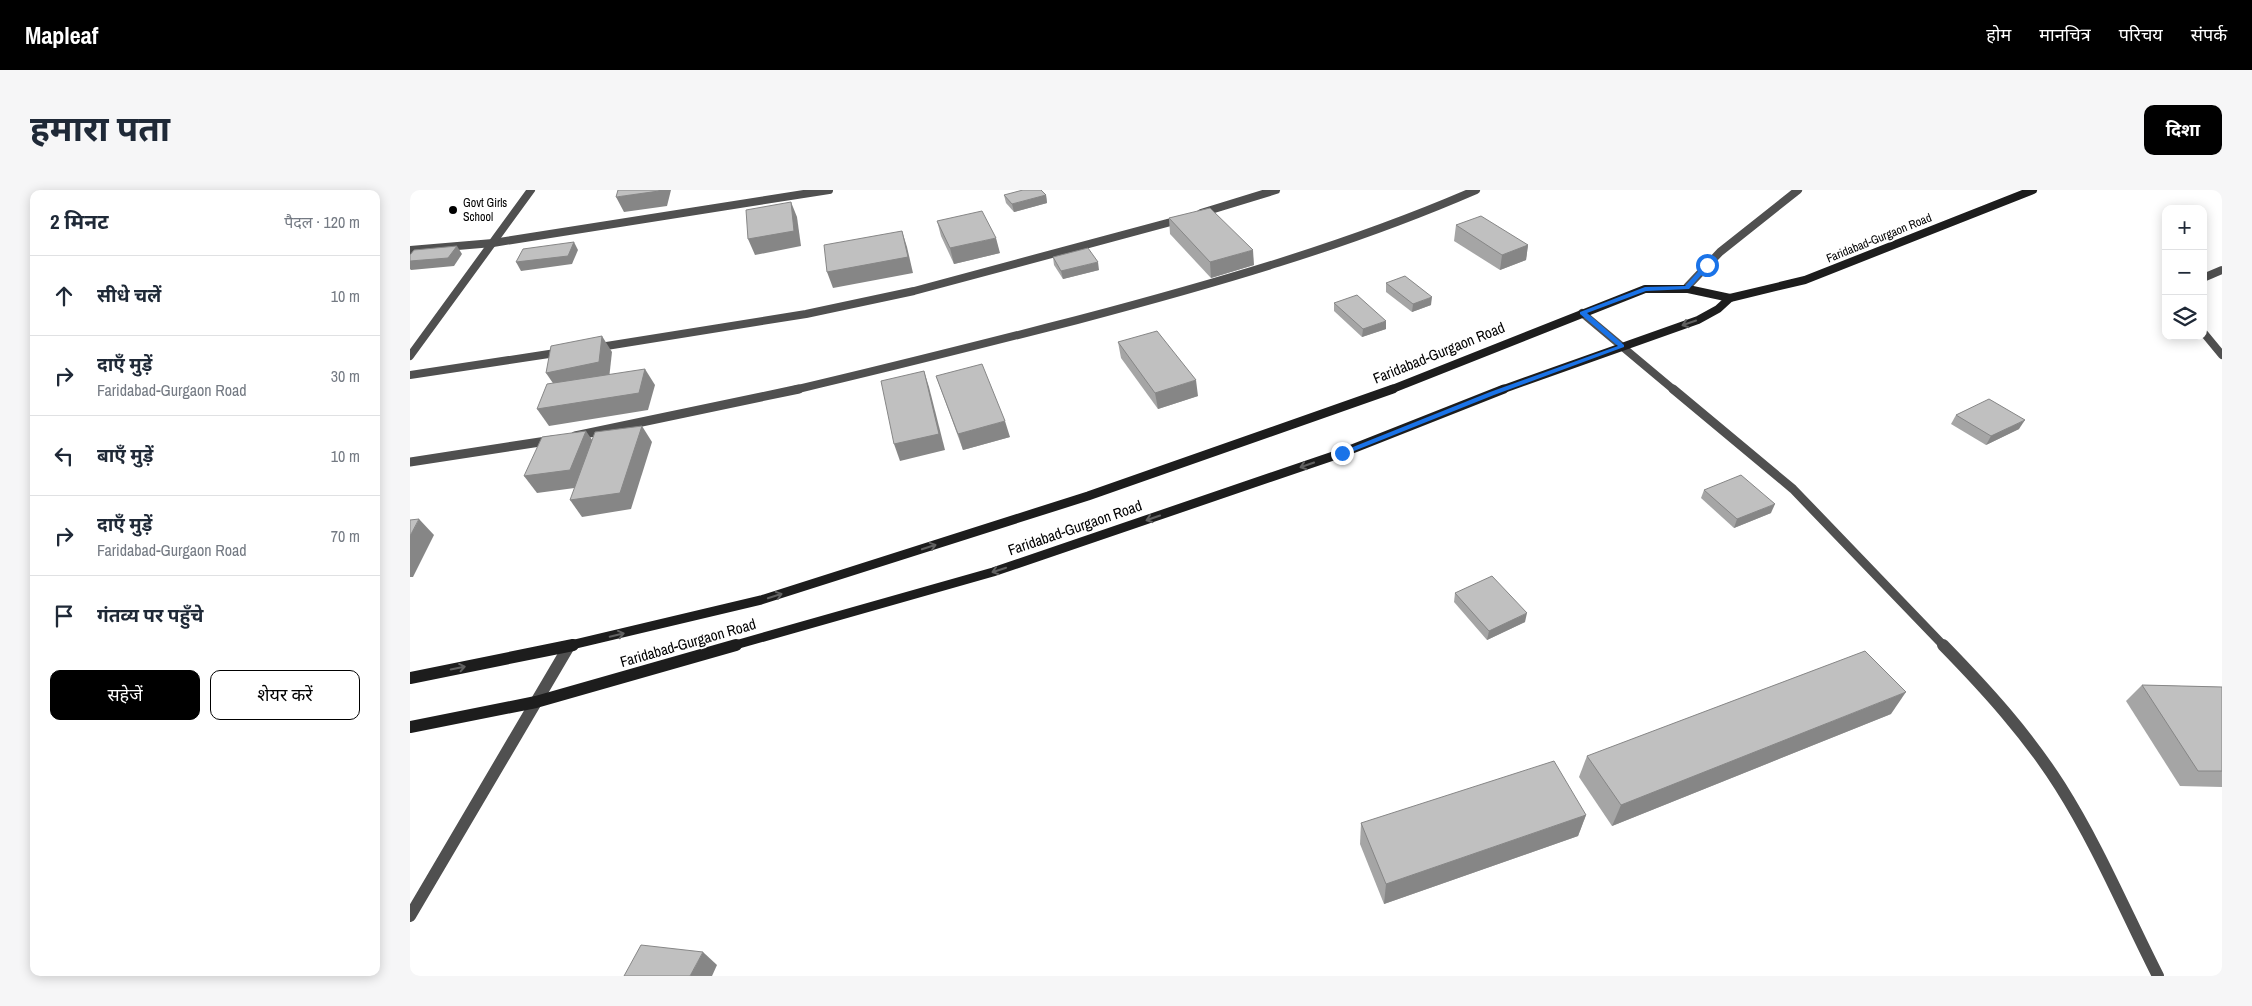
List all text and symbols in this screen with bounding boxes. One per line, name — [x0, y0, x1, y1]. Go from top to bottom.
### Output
text: Mapleaf — [25, 19, 98, 51]
text: होम — [1986, 22, 2011, 47]
text: मानचित्र — [2039, 22, 2091, 47]
text: परिचय — [2119, 22, 2163, 47]
text: संपर्क — [2191, 22, 2227, 47]
text: हमारा पता — [30, 105, 170, 152]
button: दिशा — [2144, 105, 2222, 155]
place label: Govt Girls School — [463, 195, 507, 225]
marker: Govt Girls School — [447, 204, 459, 216]
map controls — [2162, 205, 2207, 340]
button: + — [2162, 205, 2207, 250]
text: 2 मिनट — [50, 207, 108, 236]
street label: Faridabad-Gurgaon Road — [1824, 210, 1934, 266]
text: पैदल · 120 m — [284, 211, 360, 233]
button: − — [2162, 250, 2207, 295]
route start — [1696, 254, 1719, 277]
icon: ahead — [50, 282, 78, 310]
text: सीधे चलें — [97, 282, 161, 308]
text: 10 m — [331, 285, 360, 307]
button: layers — [2162, 295, 2207, 340]
street label: Faridabad-Gurgaon Road — [1370, 317, 1508, 389]
one-way arrow — [1681, 319, 1697, 328]
text: दाएँ मुड़ें — [97, 351, 152, 377]
icon: right — [50, 362, 78, 390]
text: 30 m — [331, 365, 360, 387]
text: Faridabad-Gurgaon Road — [97, 379, 247, 401]
icon: left — [50, 442, 78, 470]
text: बाएँ मुड़ें — [97, 442, 153, 468]
route end — [1331, 442, 1354, 465]
text: 10 m — [331, 445, 360, 467]
one-way arrow — [1299, 461, 1315, 470]
street label: Faridabad-Gurgaon Road — [1005, 495, 1145, 560]
text: दाएँ मुड़ें — [97, 511, 152, 537]
one-way arrow — [1146, 514, 1161, 523]
icon: right — [50, 522, 78, 550]
text: 70 m — [331, 525, 360, 547]
text: Faridabad-Gurgaon Road — [97, 539, 247, 561]
one-way arrow — [921, 541, 937, 551]
one-way arrow — [992, 566, 1008, 576]
one-way arrow — [766, 591, 782, 601]
icon: arrive — [50, 602, 78, 630]
text: गंतव्य पर पहुँचे — [97, 602, 203, 628]
street label: Faridabad-Gurgaon Road — [618, 613, 758, 672]
one-way arrow — [608, 630, 624, 639]
one-way arrow — [449, 663, 465, 672]
button: सहेजें — [50, 670, 200, 720]
button: शेयर करें — [210, 670, 360, 720]

